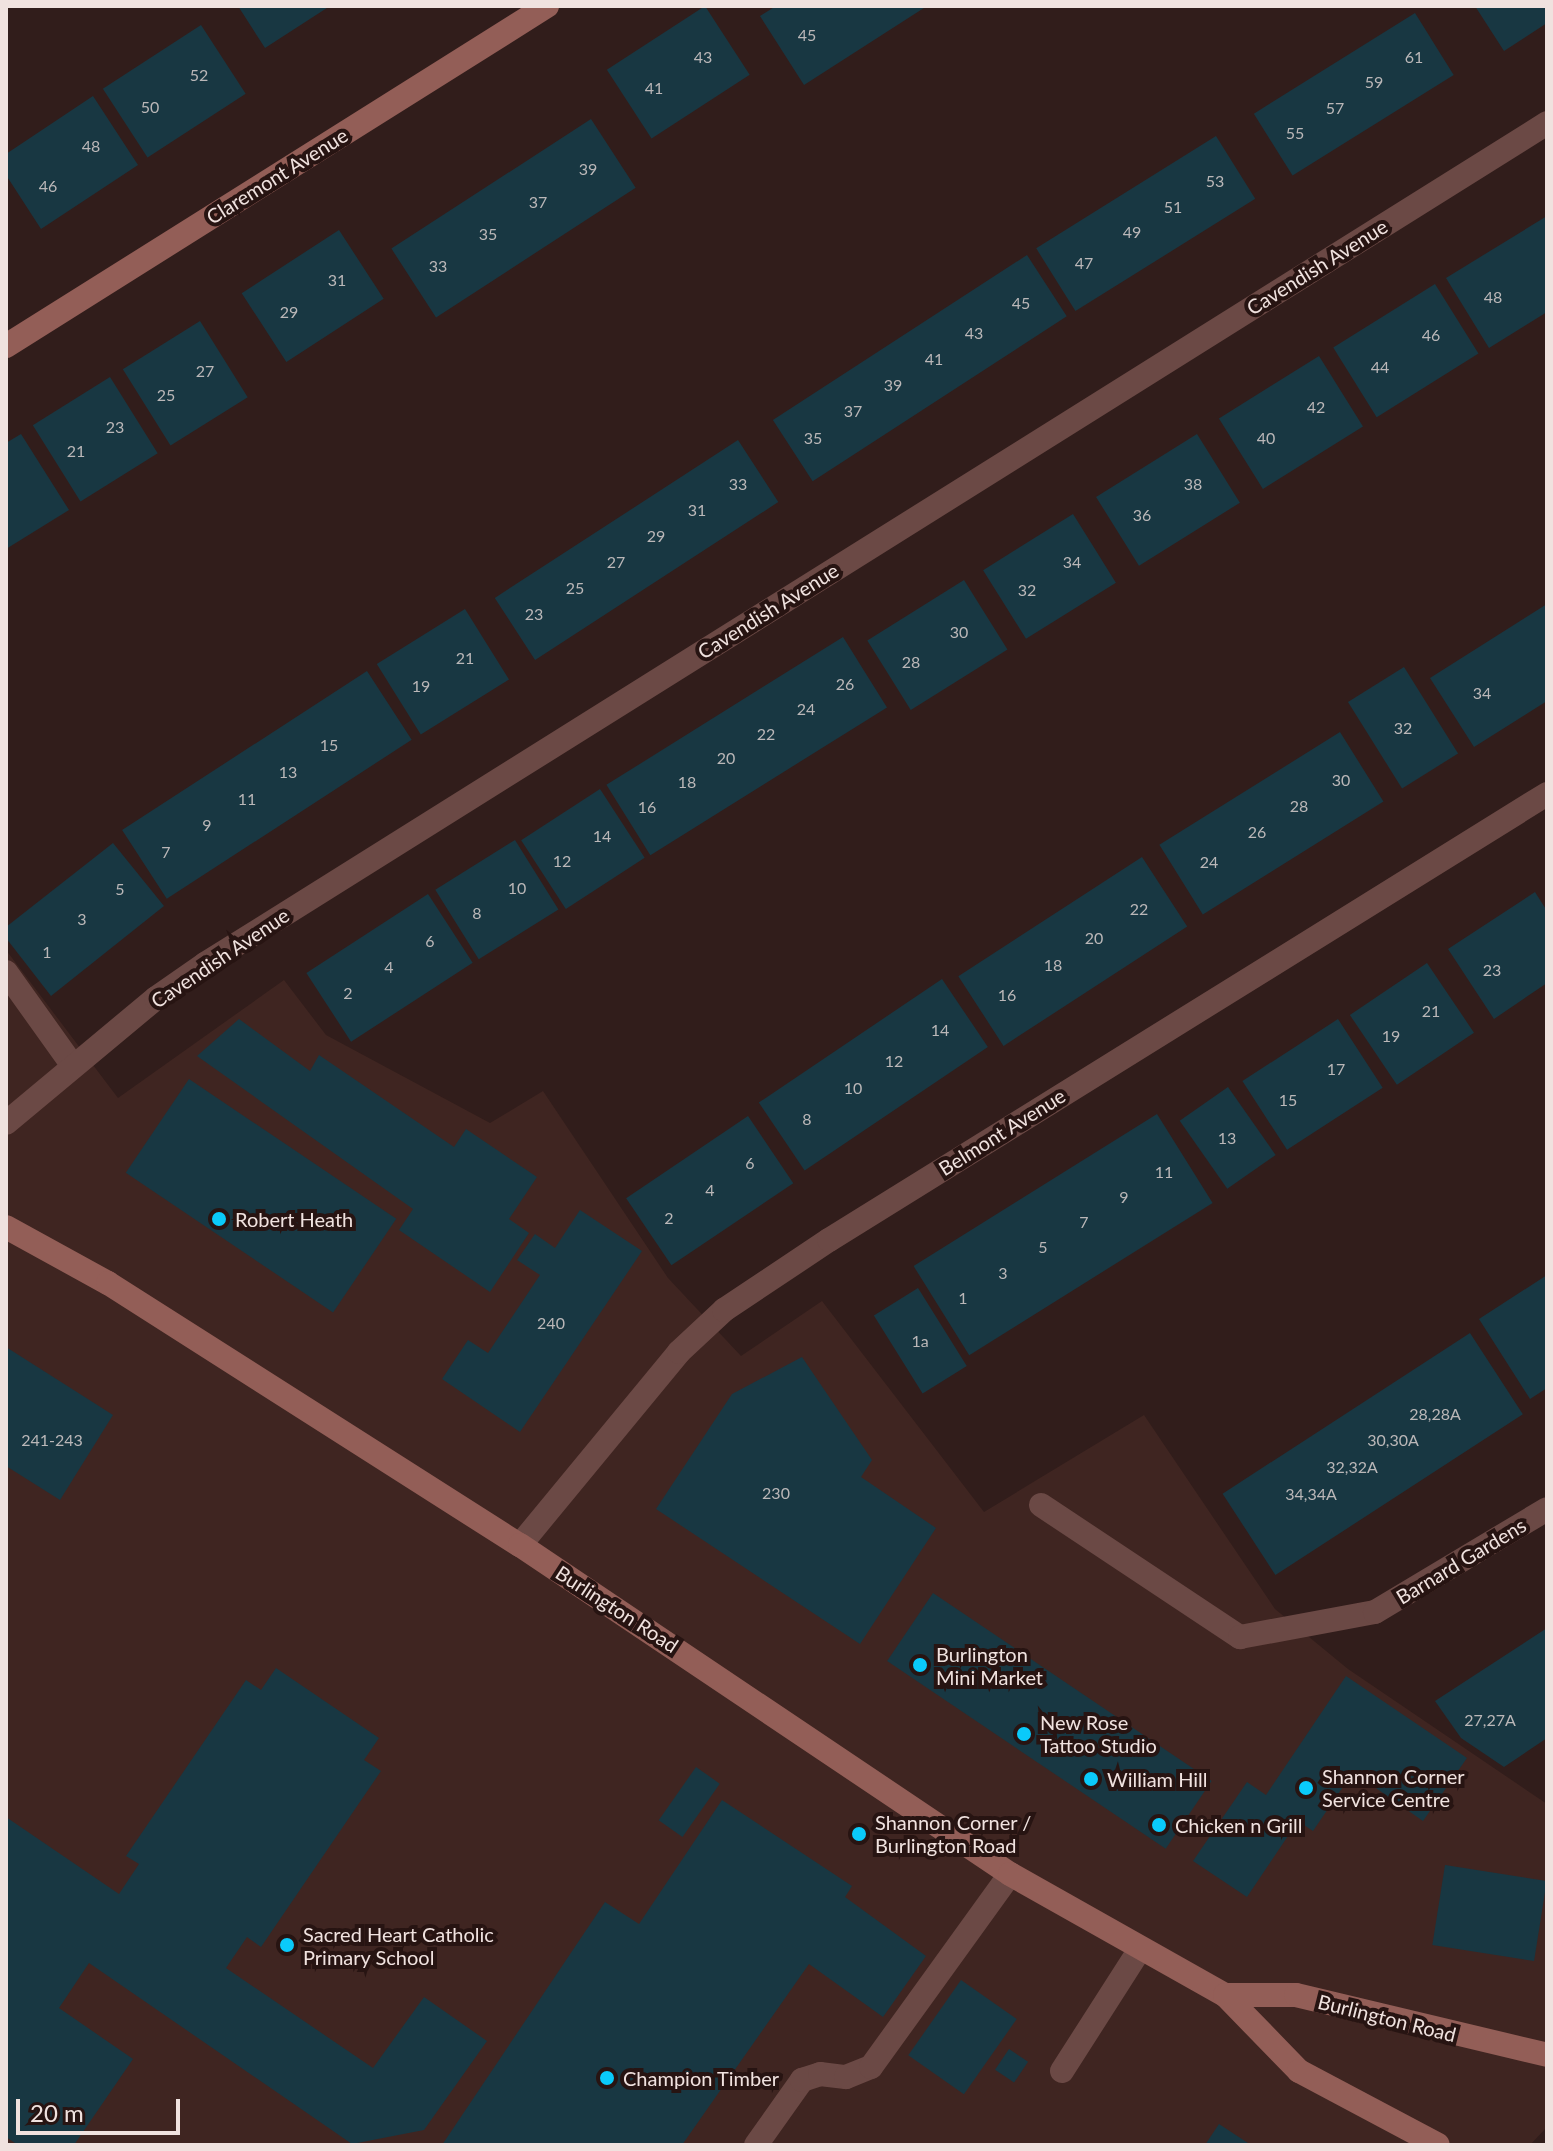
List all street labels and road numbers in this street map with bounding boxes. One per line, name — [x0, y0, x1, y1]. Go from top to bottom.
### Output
street label: Claremont Avenue — [202, 123, 352, 229]
street label: Cavendish Avenue — [1242, 214, 1392, 320]
street label: Cavendish Avenue — [693, 558, 843, 664]
street label: Cavendish Avenue — [146, 903, 294, 1013]
street label: Belmont Avenue — [934, 1083, 1070, 1181]
street label: Barnard Gardens — [1392, 1513, 1530, 1609]
street label: Burlington Road — [551, 1560, 683, 1658]
street label: Burlington Road — [1316, 1989, 1458, 2047]

